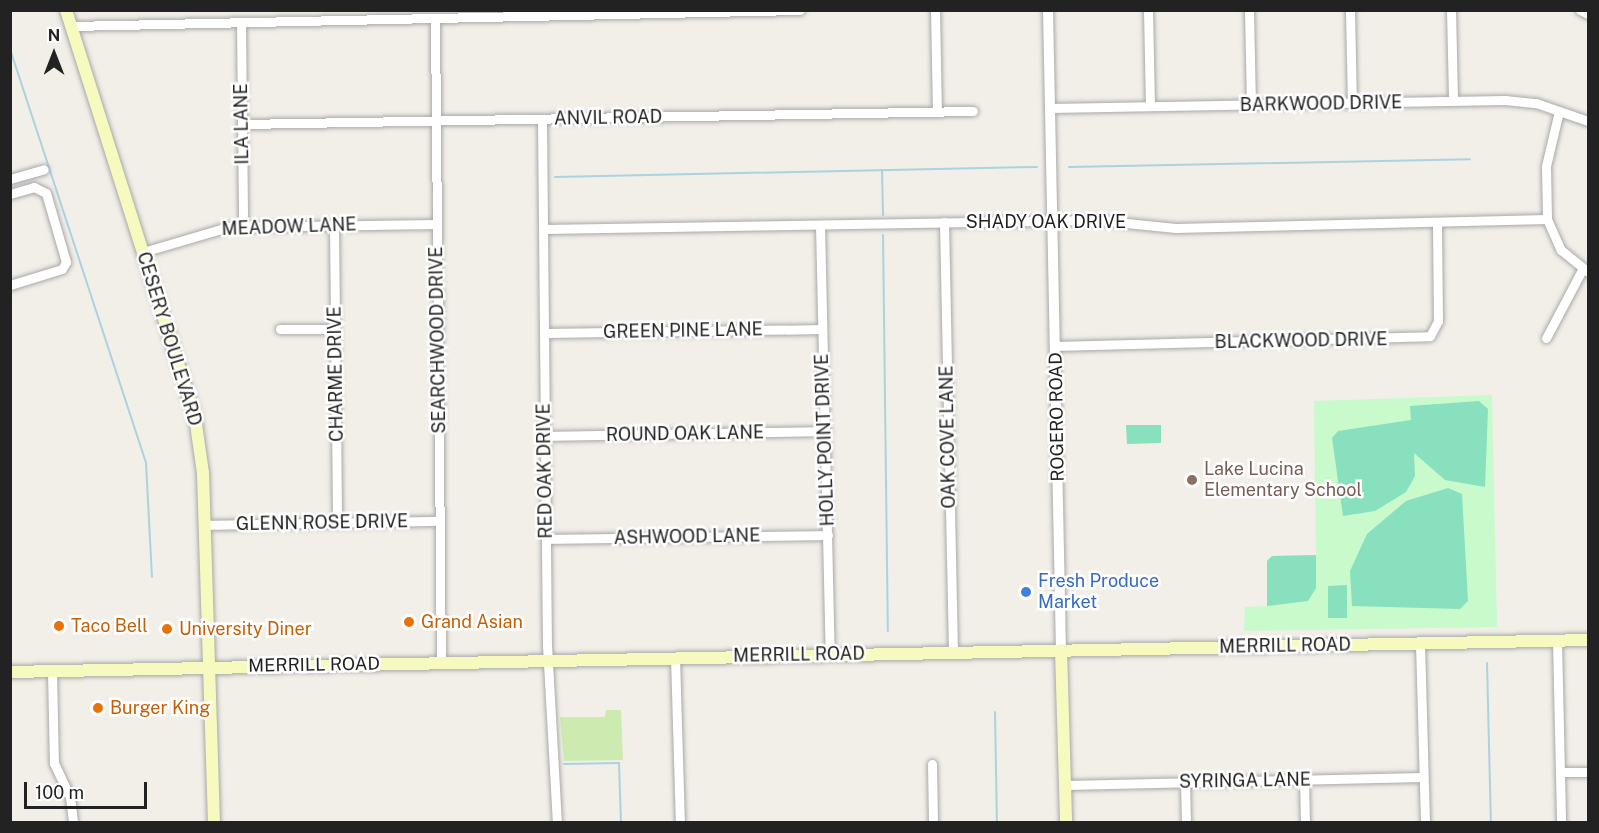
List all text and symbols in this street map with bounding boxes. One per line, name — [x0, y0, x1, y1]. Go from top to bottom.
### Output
north arrow — [24, 24, 84, 84]
text: N — [48, 26, 60, 45]
street label: ILA LANE — [230, 83, 254, 165]
street label: BARKWOOD DRIVE — [1240, 92, 1402, 116]
street label: ANVIL ROAD — [554, 106, 662, 130]
street label: SHADY OAK DRIVE — [966, 211, 1126, 233]
street label: MEADOW LANE — [221, 214, 357, 240]
street label: SEARCHWOOD DRIVE — [426, 246, 450, 434]
street label: CESERY BOULEVARD — [132, 249, 206, 429]
street label: CHARME DRIVE — [324, 306, 348, 442]
street label: GREEN PINE LANE — [603, 319, 763, 343]
street label: BLACKWOOD DRIVE — [1214, 329, 1388, 353]
street label: ROGERO ROAD — [1045, 352, 1069, 482]
street label: HOLLY POINT DRIVE — [811, 353, 839, 527]
street label: OAK COVE LANE — [936, 365, 960, 509]
street label: RED OAK DRIVE — [533, 403, 557, 539]
street label: ROUND OAK LANE — [606, 422, 764, 446]
place label: Lake Lucina Elementary School — [1204, 459, 1362, 502]
marker: Lake Lucina Elementary School — [1185, 473, 1199, 487]
street label: GLENN ROSE DRIVE — [236, 511, 408, 535]
street label: ASHWOOD LANE — [614, 525, 760, 549]
place label: Fresh Produce Market — [1038, 571, 1159, 614]
marker: Fresh Produce Market — [1019, 585, 1033, 599]
place label: Grand Asian — [421, 611, 523, 633]
place label: Taco Bell — [71, 615, 148, 637]
marker: Grand Asian — [402, 615, 416, 629]
place label: University Diner — [179, 618, 312, 640]
marker: Taco Bell — [52, 619, 66, 633]
marker: University Diner — [160, 622, 174, 636]
street label: MERRILL ROAD — [1219, 634, 1351, 658]
street label: MERRILL ROAD — [733, 643, 865, 667]
street label: MERRILL ROAD — [248, 653, 380, 677]
place label: Burger King — [110, 697, 210, 719]
marker: Burger King — [91, 701, 105, 715]
street label: SYRINGA LANE — [1179, 769, 1311, 793]
scale bar — [27, 770, 150, 808]
text: 100 m — [35, 782, 84, 803]

